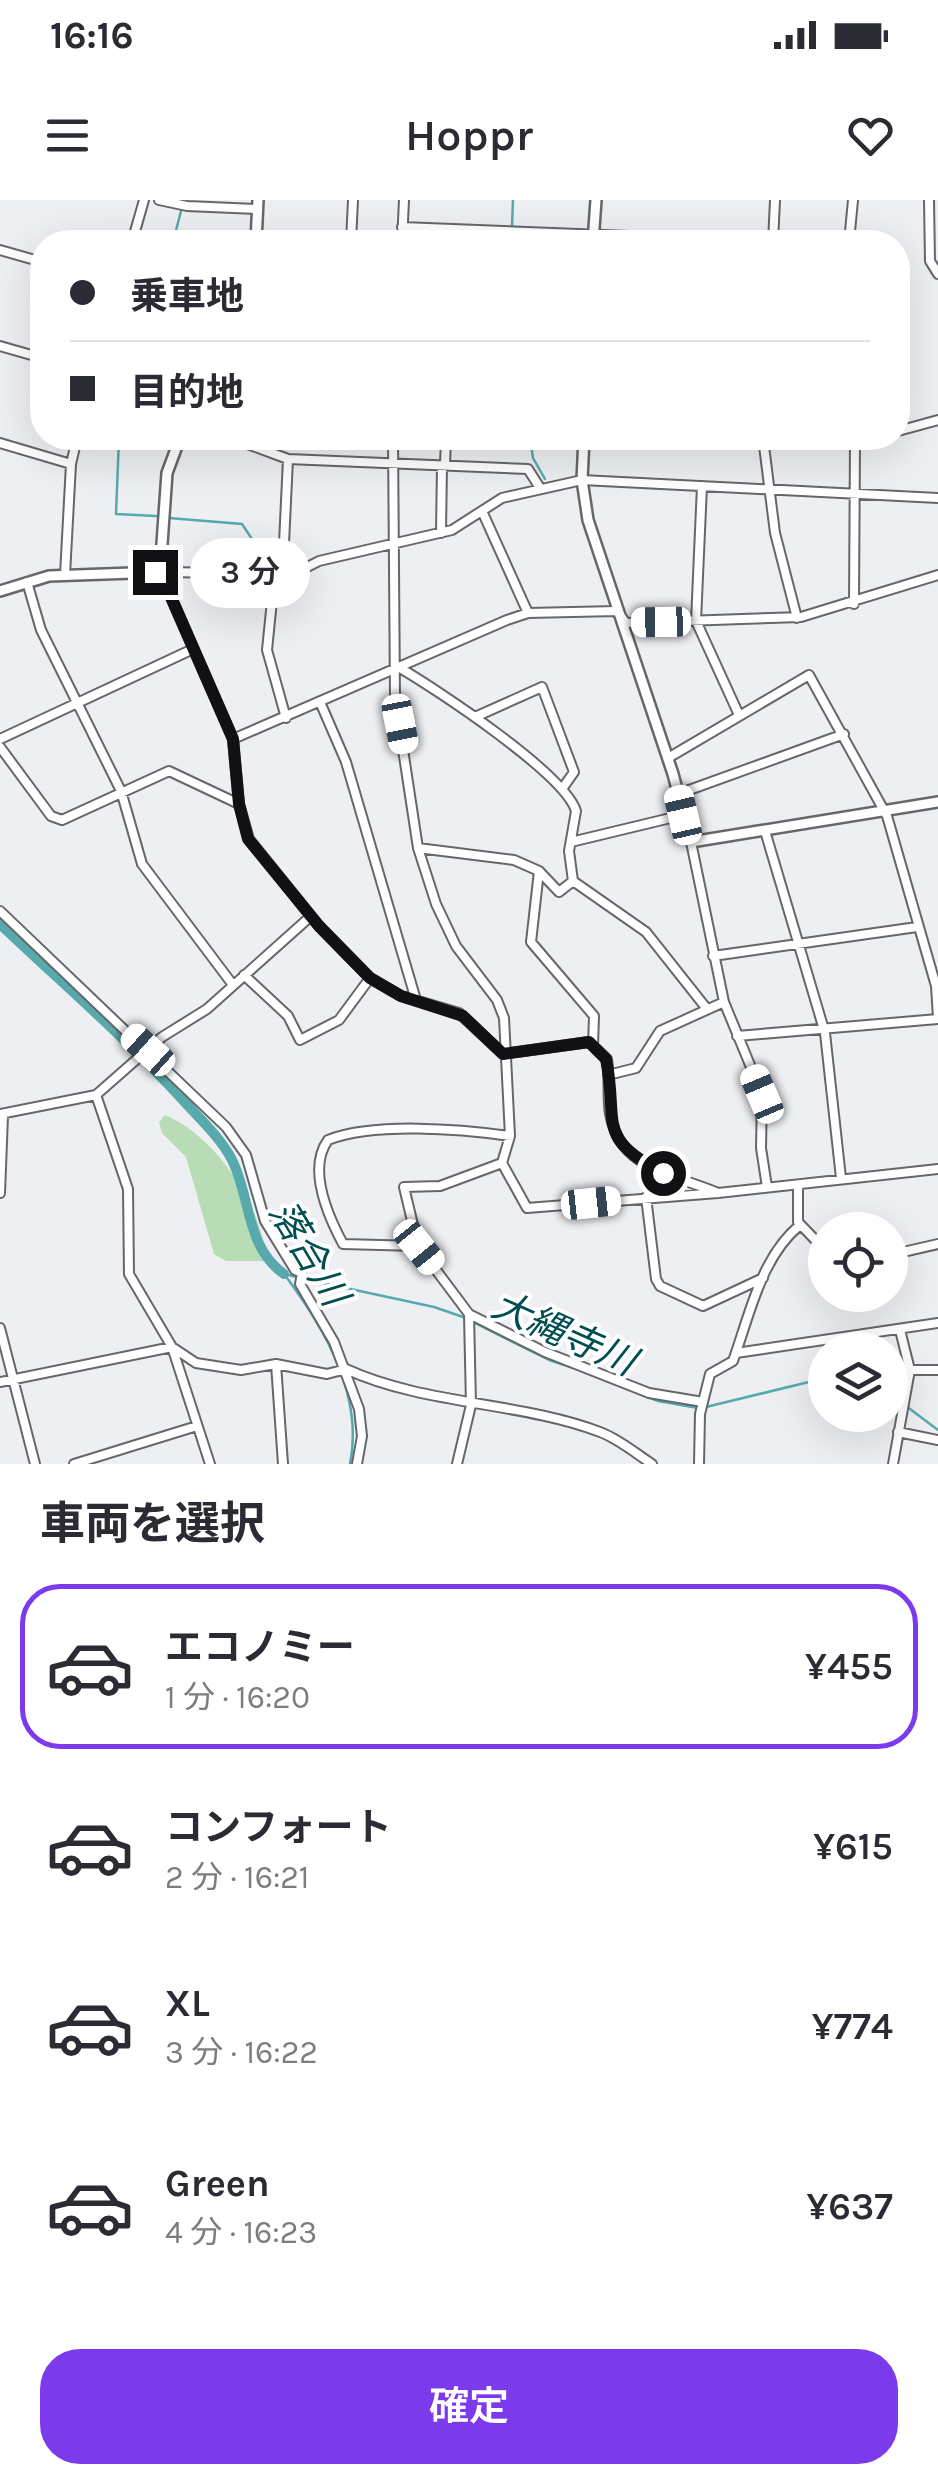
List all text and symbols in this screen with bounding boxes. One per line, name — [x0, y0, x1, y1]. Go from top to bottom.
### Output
text: 16:16 — [50, 13, 133, 58]
icon: menu — [40, 108, 95, 163]
icon: heart — [843, 108, 898, 163]
text: Hoppr — [405, 109, 533, 161]
text: 乗車地 — [130, 274, 244, 319]
text: 目的地 — [130, 370, 244, 415]
callout: 3 分 — [190, 537, 310, 607]
route end — [133, 550, 178, 595]
text: 3 分 — [220, 554, 280, 591]
car — [631, 606, 691, 638]
car — [380, 692, 420, 756]
car — [662, 782, 704, 848]
car — [116, 1019, 180, 1081]
car — [736, 1061, 788, 1127]
route start — [641, 1151, 686, 1196]
car — [560, 1185, 622, 1221]
water label: 落合川 — [260, 1193, 359, 1317]
map controls — [808, 1212, 908, 1432]
button: locate — [808, 1212, 908, 1312]
car — [388, 1214, 450, 1280]
water label: 大縄寺川 — [485, 1282, 646, 1387]
button: layers — [808, 1332, 908, 1432]
text: 車両を選択 — [40, 1498, 265, 1550]
icon: car — [45, 1622, 135, 1712]
text: エコノミー — [165, 1625, 355, 1670]
text: ¥455 — [805, 1644, 893, 1689]
text: 1 分 · 16:20 — [165, 1679, 310, 1716]
icon: car — [45, 1802, 135, 1892]
text: コンフォート — [165, 1805, 392, 1850]
text: ¥615 — [813, 1824, 893, 1869]
text: 2 分 · 16:21 — [165, 1859, 309, 1896]
text: XL — [165, 1981, 210, 2026]
icon: car — [45, 1982, 135, 2072]
text: ¥774 — [812, 2004, 893, 2049]
text: 3 分 · 16:22 — [165, 2034, 318, 2071]
text: Green — [165, 2161, 270, 2206]
icon: car — [45, 2162, 135, 2252]
text: ¥637 — [806, 2184, 893, 2229]
text: 4 分 · 16:23 — [165, 2214, 317, 2251]
button: 確定 — [40, 2349, 898, 2464]

